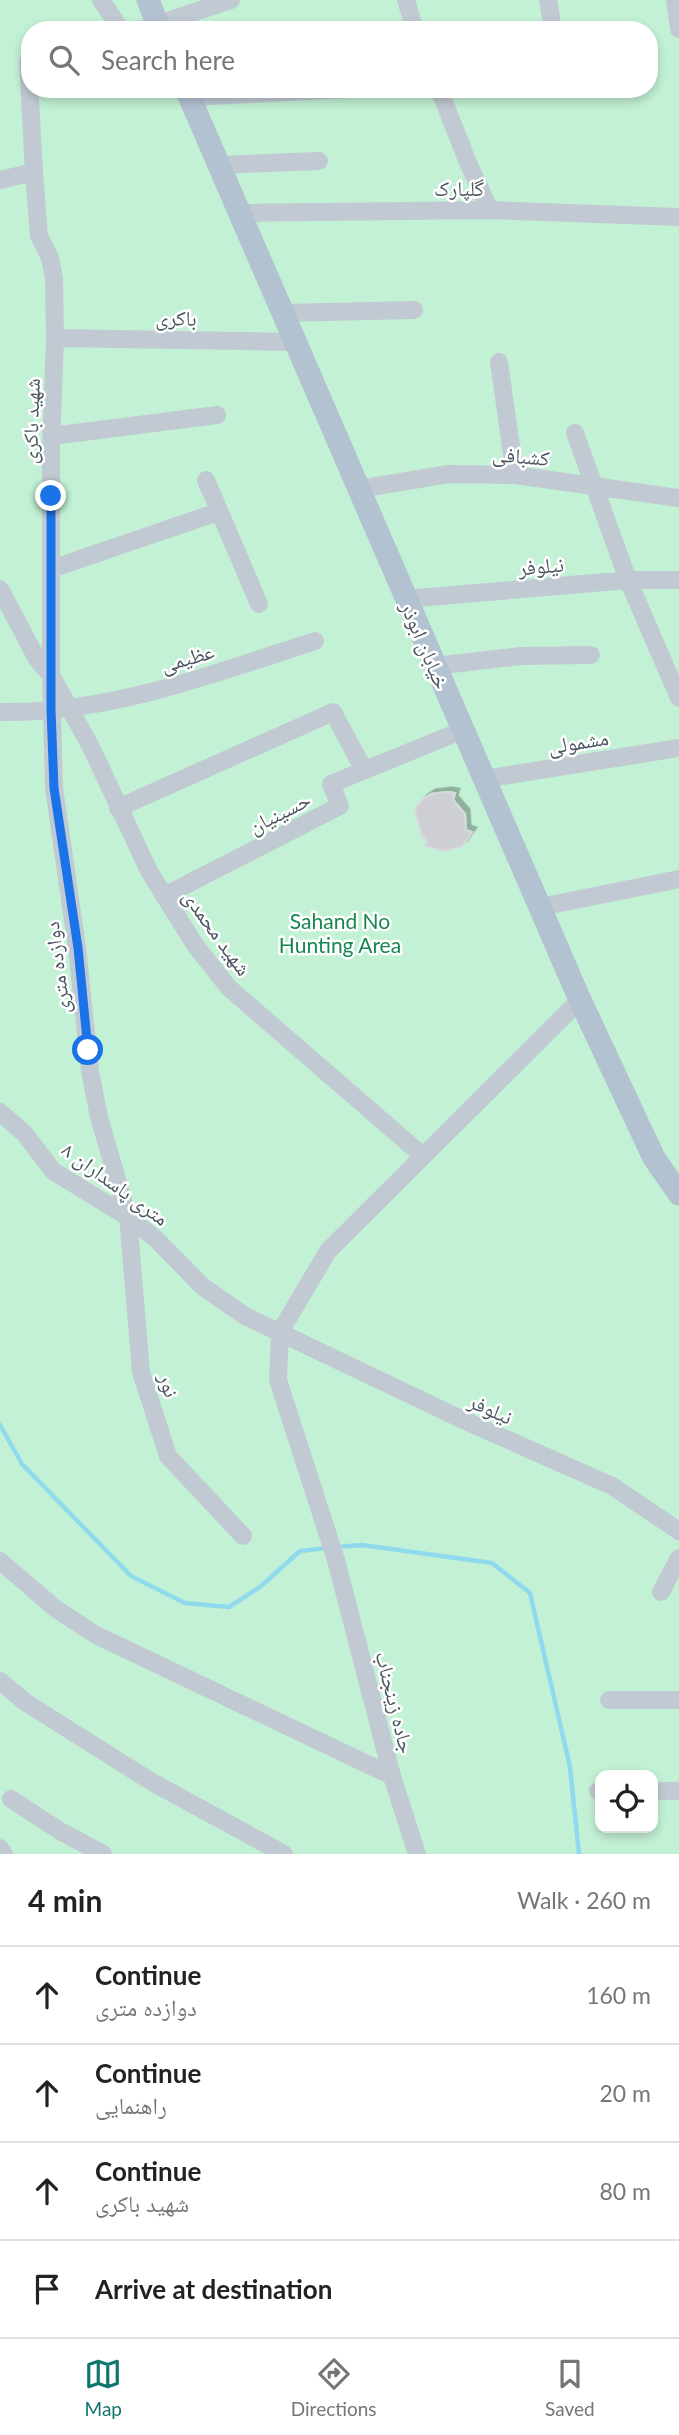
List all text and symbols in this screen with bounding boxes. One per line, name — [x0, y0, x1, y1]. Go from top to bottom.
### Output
search box — [21, 21, 658, 98]
icon: search — [45, 41, 83, 79]
text: Search here — [101, 44, 235, 76]
street label: گلپارک — [434, 175, 484, 201]
street label: باکری — [155, 304, 197, 331]
street label: شهید باکری — [16, 378, 45, 464]
street label: کشبافی — [491, 440, 551, 472]
route end — [35, 480, 66, 511]
street label: نیلوفر — [516, 551, 565, 580]
street label: خیابان ابوذر — [395, 597, 456, 693]
street label: عظیمی — [157, 637, 218, 678]
street label: مشمولی — [546, 724, 610, 760]
street label: حسینیان — [244, 786, 315, 839]
street label: شهید محمدی — [178, 884, 257, 980]
park label: Sahand No Hunting Area — [279, 908, 401, 957]
street label: دوازده متری — [38, 920, 75, 1016]
route start — [72, 1034, 103, 1065]
street label: ۸ متری پاسداران — [57, 1136, 174, 1231]
street label: نور — [154, 1369, 185, 1400]
street label: نیلوفر — [464, 1387, 517, 1429]
street label: جاده زینجناب — [371, 1648, 421, 1756]
map controls — [595, 1770, 658, 1833]
button: locate — [595, 1770, 658, 1833]
text: 4 min — [28, 1882, 102, 1918]
text: Walk · 260 m — [517, 1886, 651, 1914]
text: Continue — [95, 1959, 201, 1991]
icon: ahead — [28, 1976, 66, 2014]
text: 160 m — [586, 1981, 651, 2009]
text: دوازده متری — [95, 1993, 197, 2021]
text: Continue — [95, 2057, 201, 2089]
icon: ahead — [28, 2074, 66, 2112]
text: 20 m — [600, 2079, 651, 2107]
text: راهنمایی — [95, 2091, 167, 2119]
text: Continue — [95, 2155, 201, 2187]
icon: ahead — [28, 2172, 66, 2210]
text: 80 m — [600, 2177, 651, 2205]
text: شهید باکری — [95, 2189, 189, 2217]
icon: arrive — [28, 2270, 66, 2308]
text: Arrive at destination — [95, 2273, 332, 2305]
tab: Map — [84, 2355, 122, 2420]
tab: Directions — [291, 2355, 377, 2420]
tab: Saved — [545, 2355, 595, 2420]

